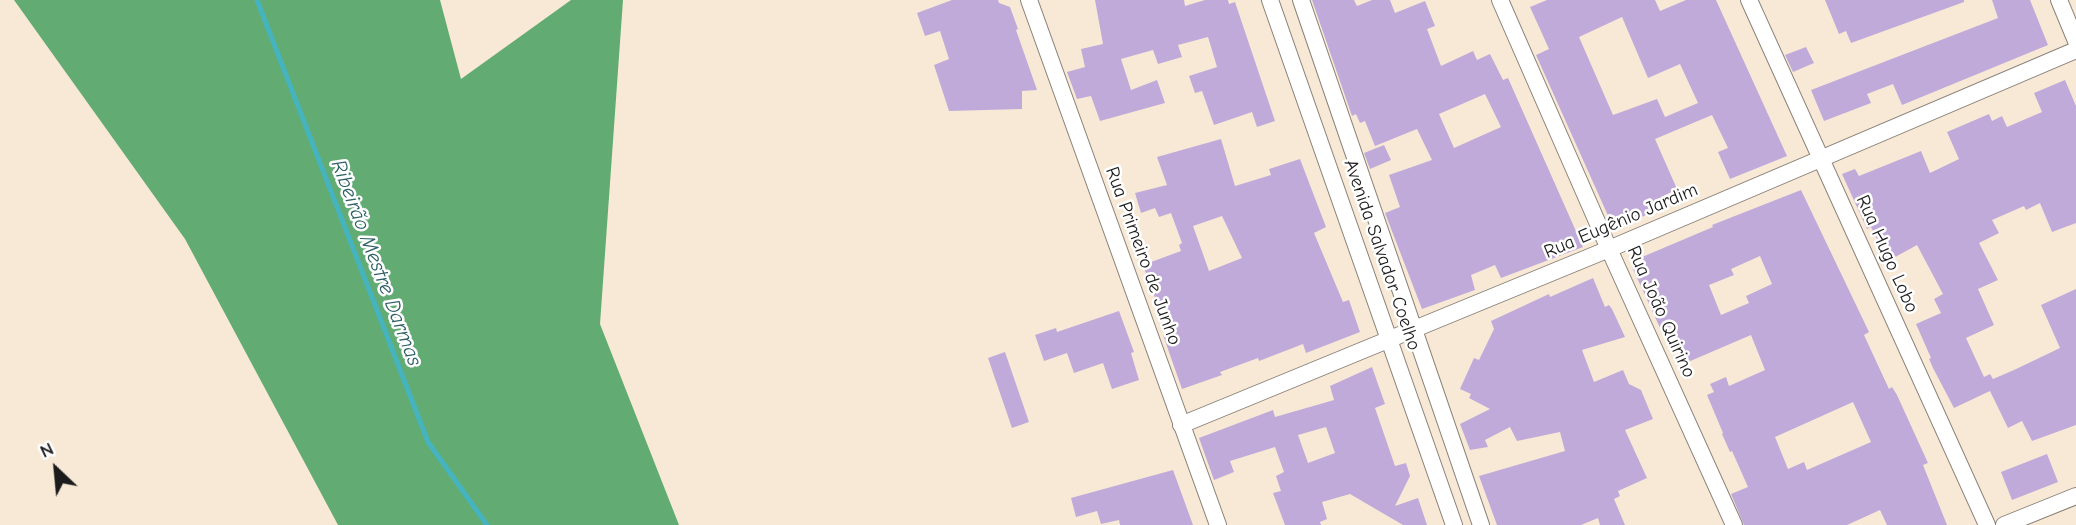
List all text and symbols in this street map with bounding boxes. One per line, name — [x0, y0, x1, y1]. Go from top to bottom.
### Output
water label: Ribeirão Mestre Darmas — [325, 156, 427, 370]
street label: Avenida Salvador Coelho — [1339, 156, 1425, 354]
street label: Rua Primeiro de Junho — [1100, 164, 1186, 348]
street label: Rua Eugênio Jardim — [1541, 178, 1701, 264]
street label: Rua Hugo Lobo — [1851, 192, 1923, 316]
street label: Rua João Quirino — [1622, 242, 1700, 382]
north arrow — [21, 434, 91, 504]
text: N — [36, 438, 57, 463]

